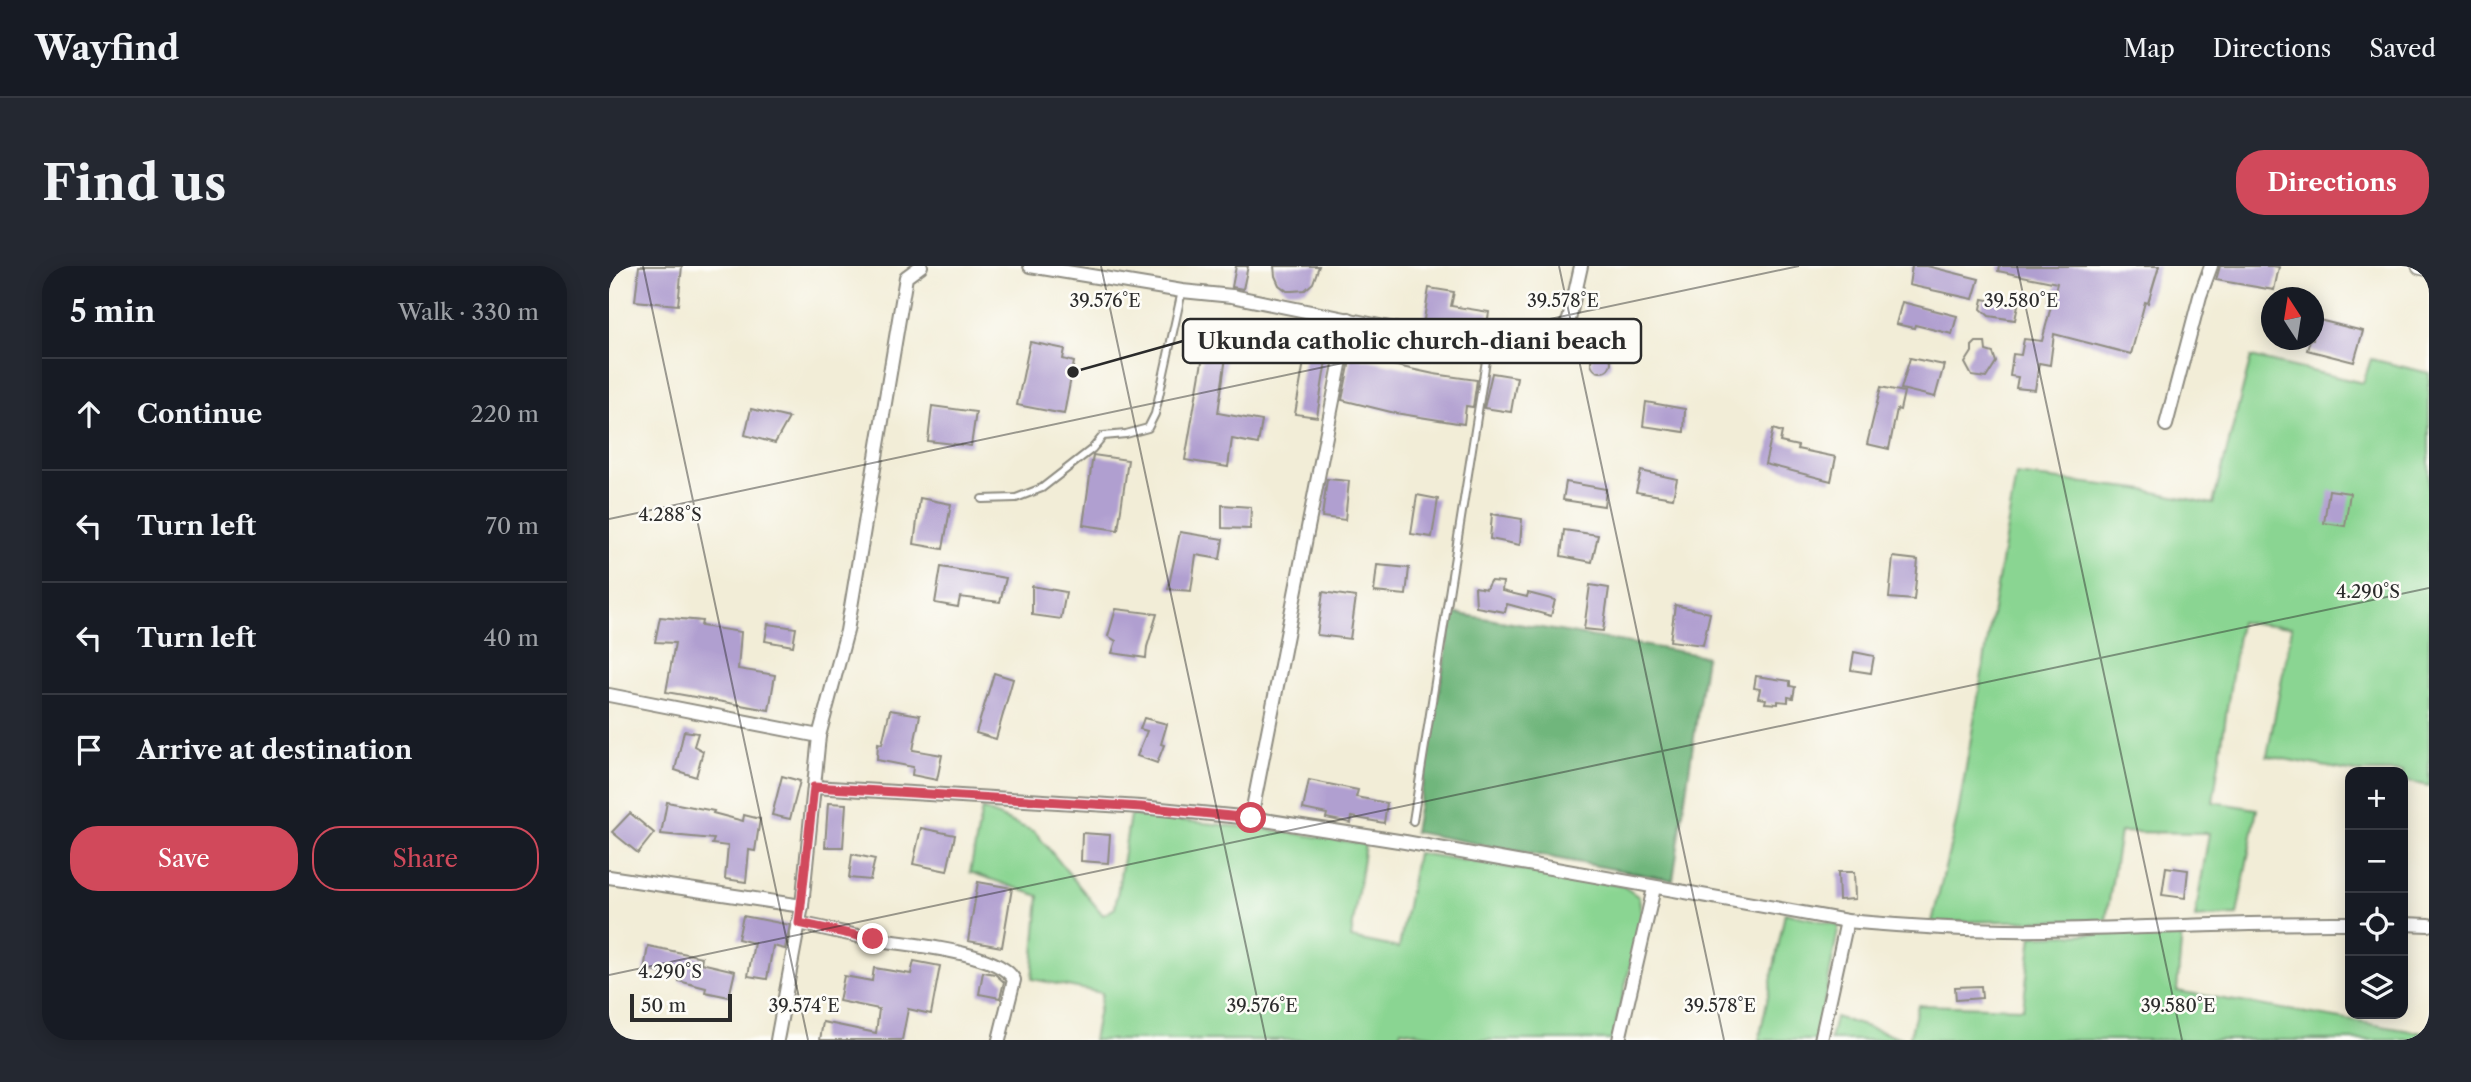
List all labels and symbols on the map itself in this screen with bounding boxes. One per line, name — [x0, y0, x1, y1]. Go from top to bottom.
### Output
north arrow — [2261, 287, 2324, 350]
text: 39.576°E — [1069, 290, 1141, 312]
text: 39.578°E — [1527, 290, 1599, 312]
text: 39.580°E — [1984, 290, 2058, 312]
callout: Ukunda catholic church-diani beach — [1183, 319, 1641, 363]
text: Ukunda catholic church-diani beach — [1197, 327, 1627, 355]
text: 4.288°S — [638, 504, 702, 526]
text: 4.290°S — [2336, 581, 2400, 603]
route start — [1235, 802, 1266, 833]
route end — [857, 923, 888, 954]
text: 4.290°S — [638, 961, 702, 983]
scale bar — [630, 991, 731, 1023]
text: 39.574°E — [768, 995, 840, 1017]
text: 39.576°E — [1226, 995, 1298, 1017]
text: 39.578°E — [1684, 995, 1756, 1017]
text: 39.580°E — [2141, 995, 2215, 1017]

